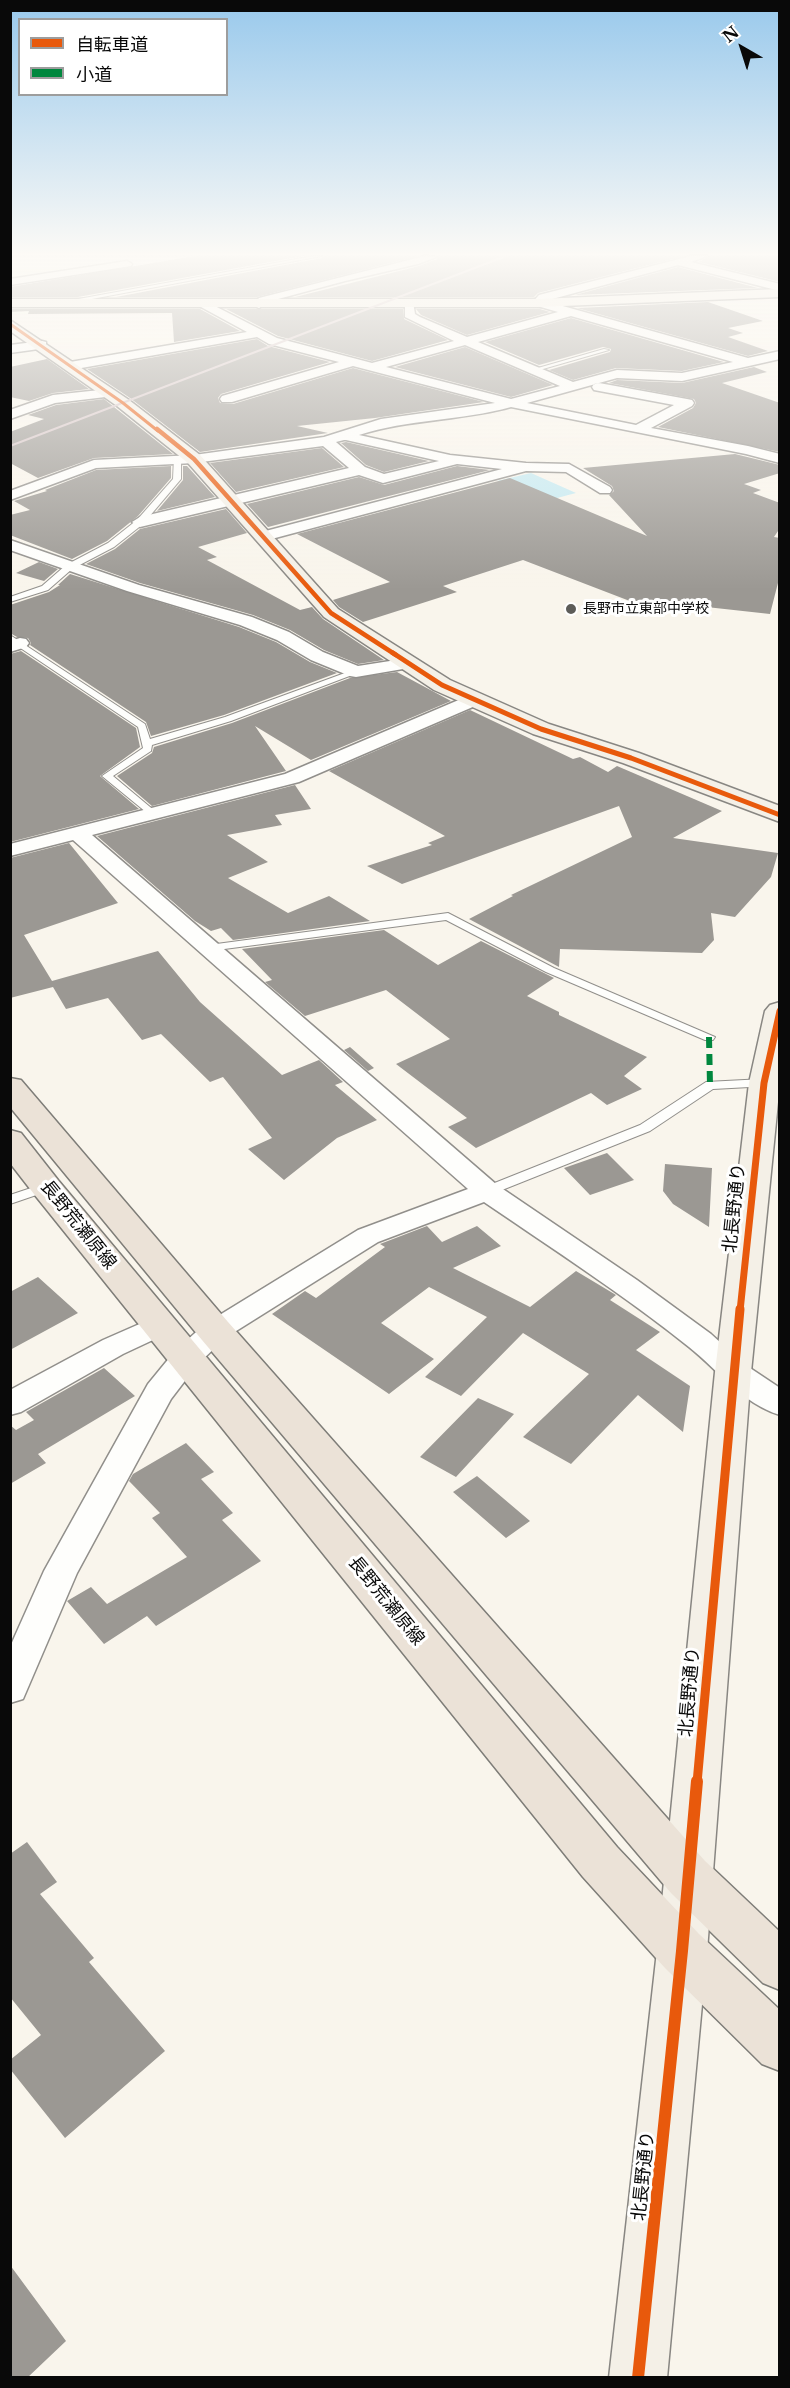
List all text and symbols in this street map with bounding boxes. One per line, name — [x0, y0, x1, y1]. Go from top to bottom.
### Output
legend — [18, 18, 228, 96]
north arrow — [712, 18, 772, 78]
text: N — [719, 22, 743, 47]
text: 自転車道 — [76, 34, 148, 56]
text: 小道 — [76, 64, 112, 86]
place label: 長野市立東部中学校 — [583, 601, 709, 617]
marker: 長野市立東部中学校 — [564, 602, 578, 616]
street label: 北長野通り — [720, 1162, 750, 1254]
street label: 長野荒瀬原線 — [36, 1176, 120, 1274]
street label: 長野荒瀬原線 — [344, 1552, 428, 1650]
street label: 北長野通り — [675, 1646, 705, 1738]
street label: 北長野通り — [629, 2130, 659, 2222]

